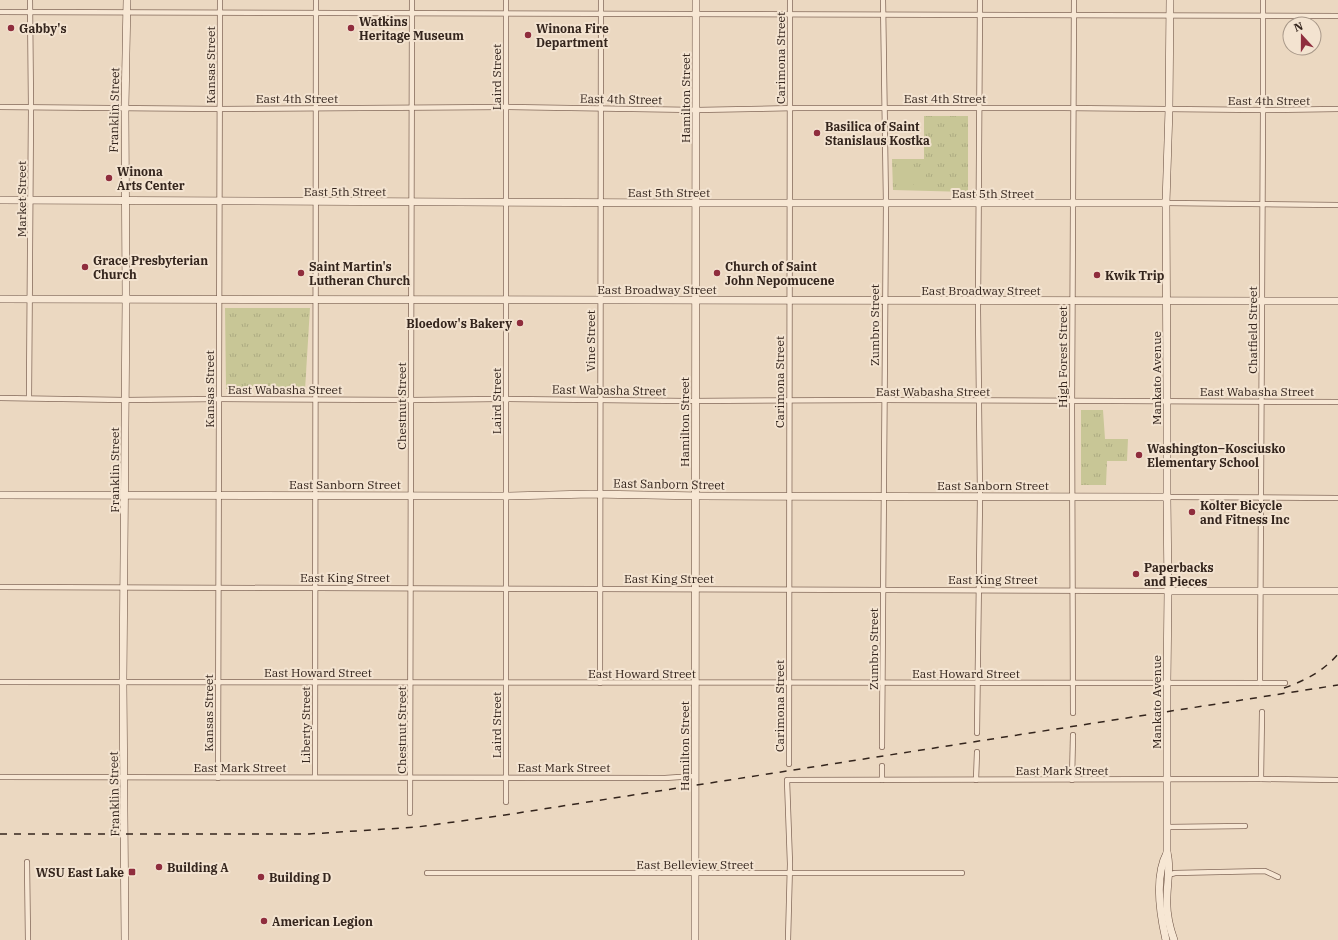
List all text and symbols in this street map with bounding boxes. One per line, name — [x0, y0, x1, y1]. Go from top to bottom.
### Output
street label: Carimona Street — [773, 12, 788, 104]
place label: Watkins Heritage Museum — [359, 14, 464, 43]
north arrow — [1282, 16, 1322, 56]
text: N — [1292, 18, 1305, 35]
place label: Gabby's — [19, 21, 67, 36]
place label: Winona Fire Department — [536, 21, 609, 50]
marker: Gabby's — [6, 23, 16, 33]
marker: Watkins Heritage Museum — [346, 23, 356, 33]
street label: Kansas Street — [203, 26, 218, 104]
marker: Winona Fire Department — [523, 30, 533, 40]
street label: Laird Street — [489, 44, 504, 110]
street label: Hamilton Street — [678, 53, 693, 143]
street label: Franklin Street — [106, 67, 122, 153]
street label: East 4th Street — [256, 91, 338, 106]
street label: East 4th Street — [580, 91, 662, 107]
street label: East 4th Street — [904, 91, 986, 106]
street label: East 4th Street — [1228, 93, 1310, 108]
place label: Basilica of Saint Stanislaus Kostka — [825, 119, 930, 148]
marker: Basilica of Saint Stanislaus Kostka — [812, 128, 822, 138]
street label: Market Street — [14, 161, 29, 237]
place label: Winona Arts Center — [117, 164, 185, 193]
marker: Winona Arts Center — [104, 173, 114, 183]
street label: East 5th Street — [304, 184, 386, 199]
street label: East 5th Street — [628, 185, 710, 200]
street label: East 5th Street — [952, 186, 1034, 201]
place label: Grace Presbyterian Church — [93, 253, 208, 282]
place label: Saint Martin's Lutheran Church — [309, 259, 411, 288]
place label: Church of Saint John Nepomucene — [725, 259, 835, 288]
marker: Grace Presbyterian Church — [80, 262, 90, 272]
marker: Saint Martin's Lutheran Church — [296, 268, 306, 278]
marker: Church of Saint John Nepomucene — [712, 268, 722, 278]
place label: Kwik Trip — [1105, 268, 1165, 283]
marker: Kwik Trip — [1092, 270, 1102, 280]
street label: East Broadway Street — [597, 282, 717, 297]
street label: East Broadway Street — [921, 283, 1041, 298]
street label: Zumbro Street — [867, 284, 882, 366]
street label: Chatfield Street — [1245, 286, 1260, 374]
street label: High Forest Street — [1055, 306, 1070, 408]
street label: Vine Street — [583, 310, 598, 372]
place label: Bloedow's Bakery — [406, 316, 512, 331]
marker: Bloedow's Bakery — [515, 318, 525, 328]
street label: Mankato Avenue — [1149, 331, 1164, 425]
street label: Carimona Street — [772, 336, 787, 428]
street label: Kansas Street — [202, 350, 217, 428]
street label: Chestnut Street — [394, 362, 409, 450]
street label: Laird Street — [489, 368, 504, 434]
street label: Hamilton Street — [677, 377, 692, 467]
street label: East Wabasha Street — [228, 382, 342, 397]
street label: East Wabasha Street — [552, 382, 666, 398]
street label: East Wabasha Street — [876, 384, 990, 399]
street label: East Wabasha Street — [1200, 384, 1314, 399]
street label: Franklin Street — [107, 427, 122, 513]
place label: Washington–Kosciusko Elementary School — [1147, 441, 1285, 470]
marker: Washington–Kosciusko Elementary School — [1134, 450, 1144, 460]
street label: East Sanborn Street — [613, 476, 725, 492]
street label: East Sanborn Street — [289, 477, 401, 492]
street label: East Sanborn Street — [937, 478, 1049, 493]
place label: Kolter Bicycle and Fitness Inc — [1200, 498, 1290, 527]
marker: Kolter Bicycle and Fitness Inc — [1187, 507, 1197, 517]
place label: Paperbacks and Pieces — [1144, 560, 1214, 589]
marker: Paperbacks and Pieces — [1131, 569, 1141, 579]
street label: East King Street — [300, 570, 390, 585]
street label: East King Street — [624, 571, 714, 586]
street label: East King Street — [948, 572, 1038, 587]
street label: Zumbro Street — [866, 608, 881, 690]
street label: Mankato Avenue — [1149, 655, 1164, 749]
street label: Carimona Street — [772, 660, 787, 752]
street label: East Howard Street — [264, 665, 372, 680]
street label: East Howard Street — [588, 666, 696, 681]
street label: East Howard Street — [912, 666, 1020, 681]
street label: Kansas Street — [201, 674, 216, 752]
street label: Liberty Street — [298, 686, 313, 764]
street label: Chestnut Street — [394, 686, 409, 774]
street label: Laird Street — [489, 692, 504, 758]
street label: Hamilton Street — [677, 701, 692, 791]
street label: Franklin Street — [106, 751, 122, 837]
street label: East Mark Street — [194, 760, 286, 775]
street label: East Mark Street — [518, 760, 610, 775]
street label: East Mark Street — [1016, 763, 1108, 778]
street label: East Belleview Street — [636, 857, 754, 872]
place label: Building A — [167, 860, 229, 875]
marker: Building A — [154, 862, 164, 872]
place label: WSU East Lake — [36, 865, 124, 880]
marker: WSU East Lake — [127, 867, 137, 877]
place label: Building D — [269, 870, 331, 885]
marker: Building D — [256, 872, 266, 882]
place label: American Legion — [272, 914, 373, 929]
marker: American Legion — [259, 916, 269, 926]

